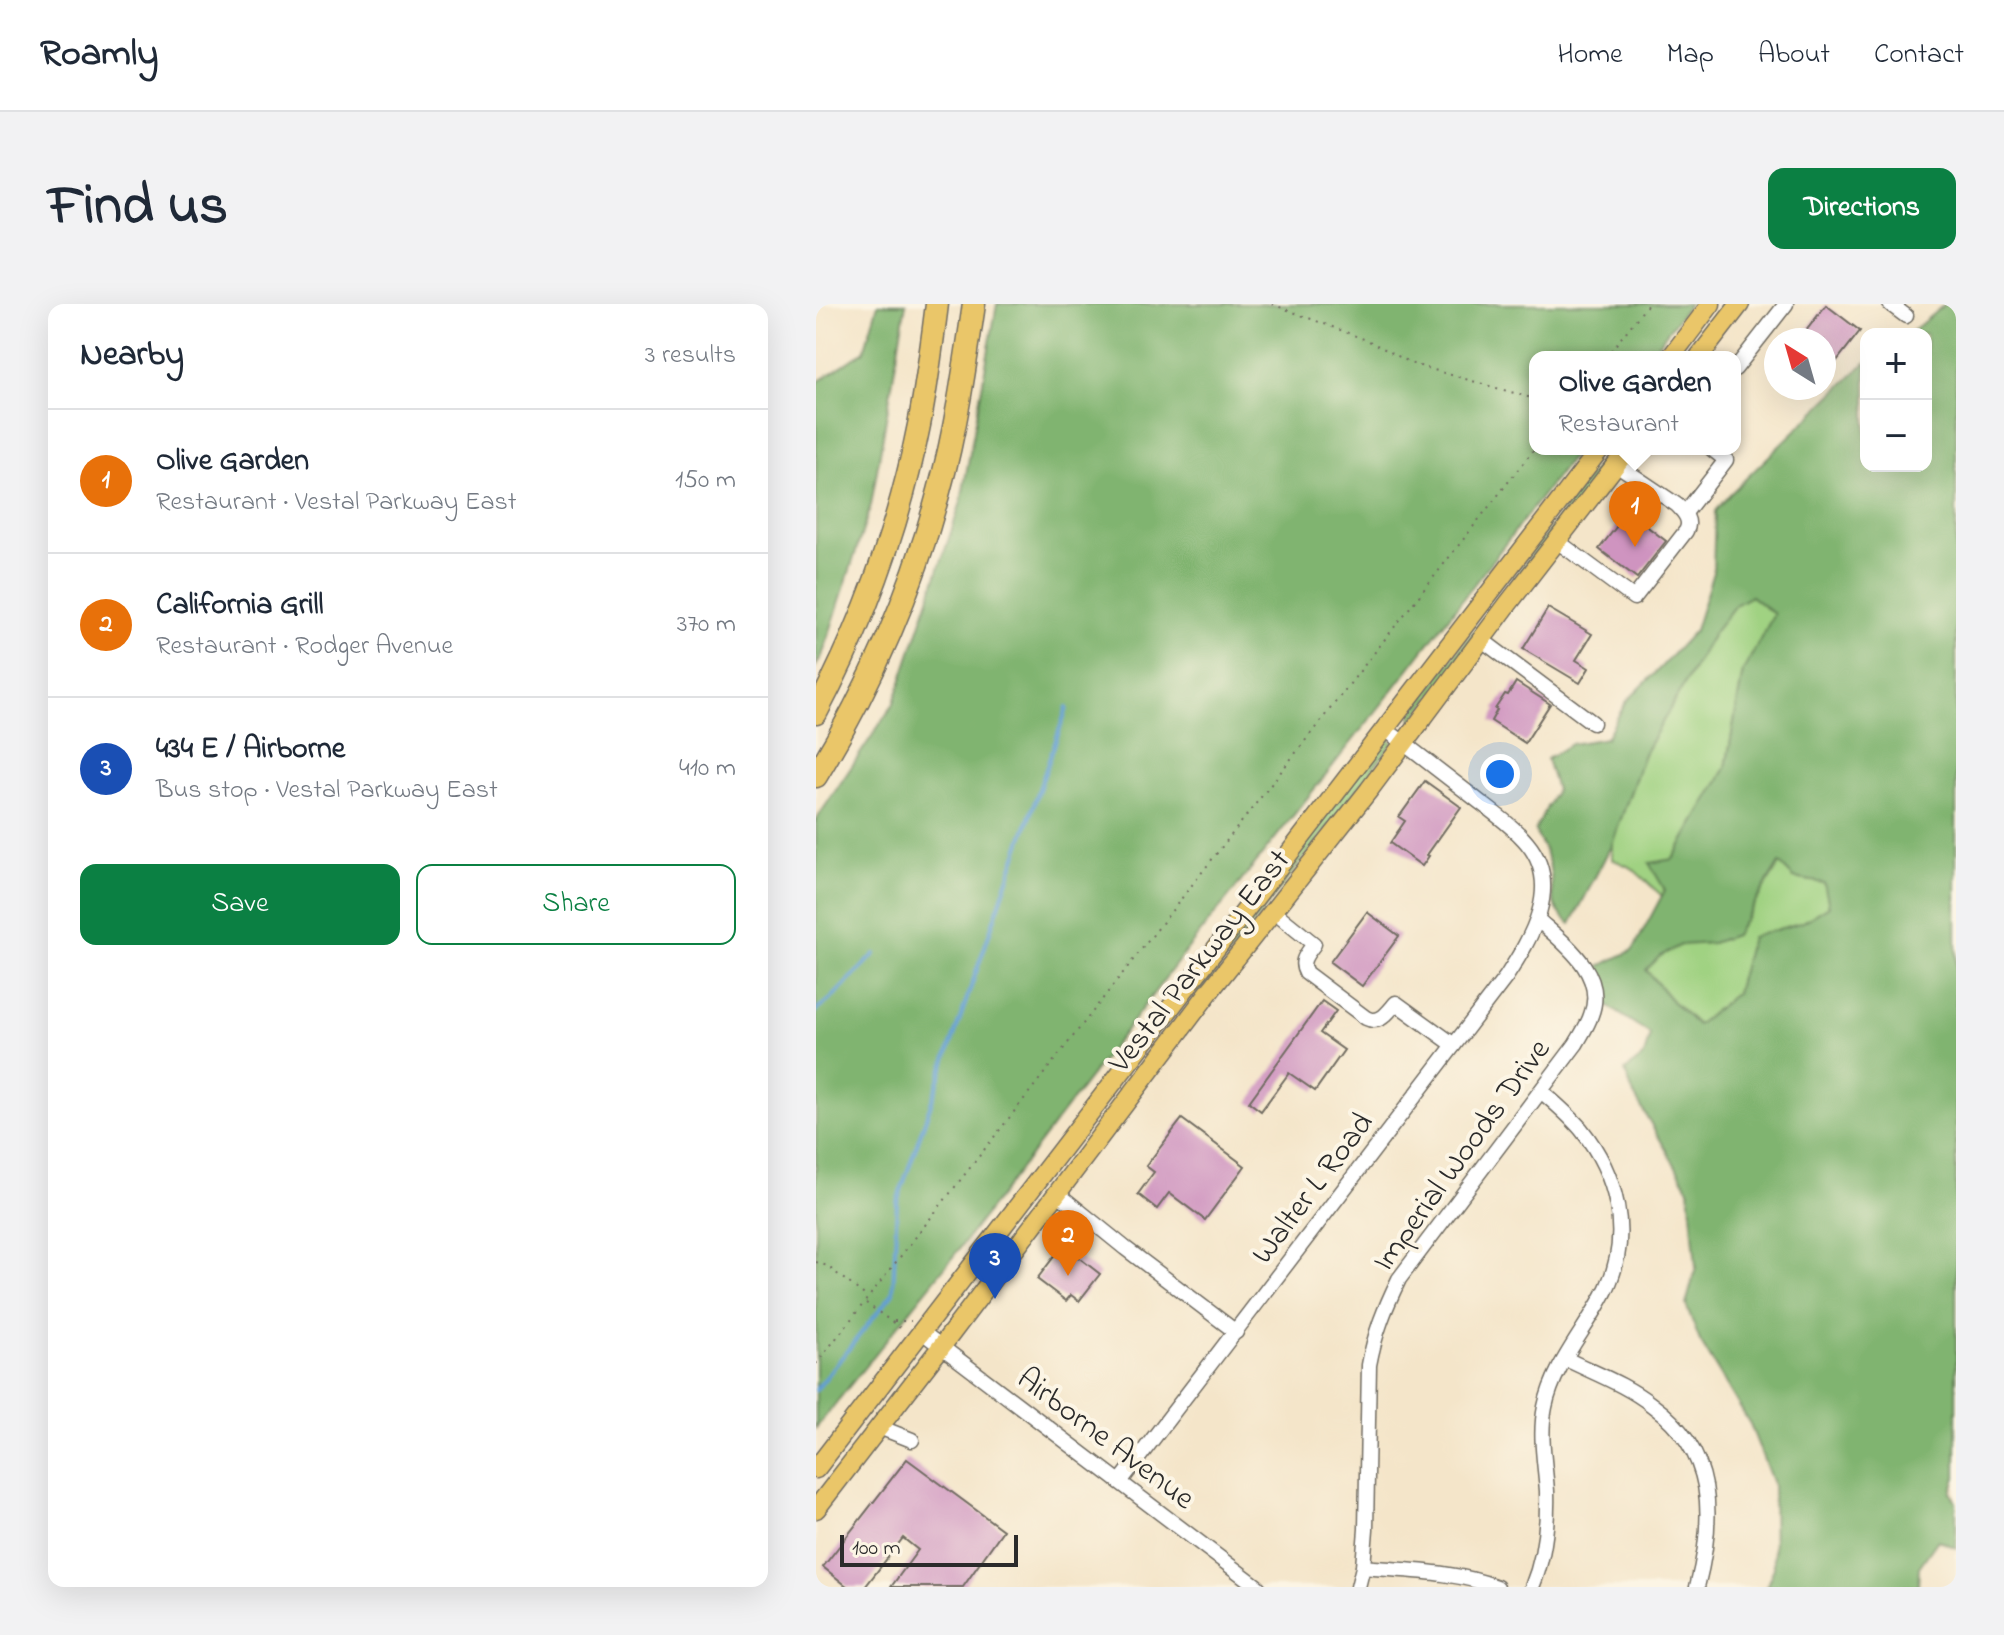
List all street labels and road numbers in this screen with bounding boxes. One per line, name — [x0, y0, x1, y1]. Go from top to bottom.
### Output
street label: Vestal Parkway East — [1098, 840, 1303, 1085]
street label: Imperial Woods Drive — [1362, 1029, 1564, 1282]
street label: Walter L Road — [1241, 1103, 1387, 1275]
street label: Airborne Avenue — [1006, 1357, 1204, 1523]

